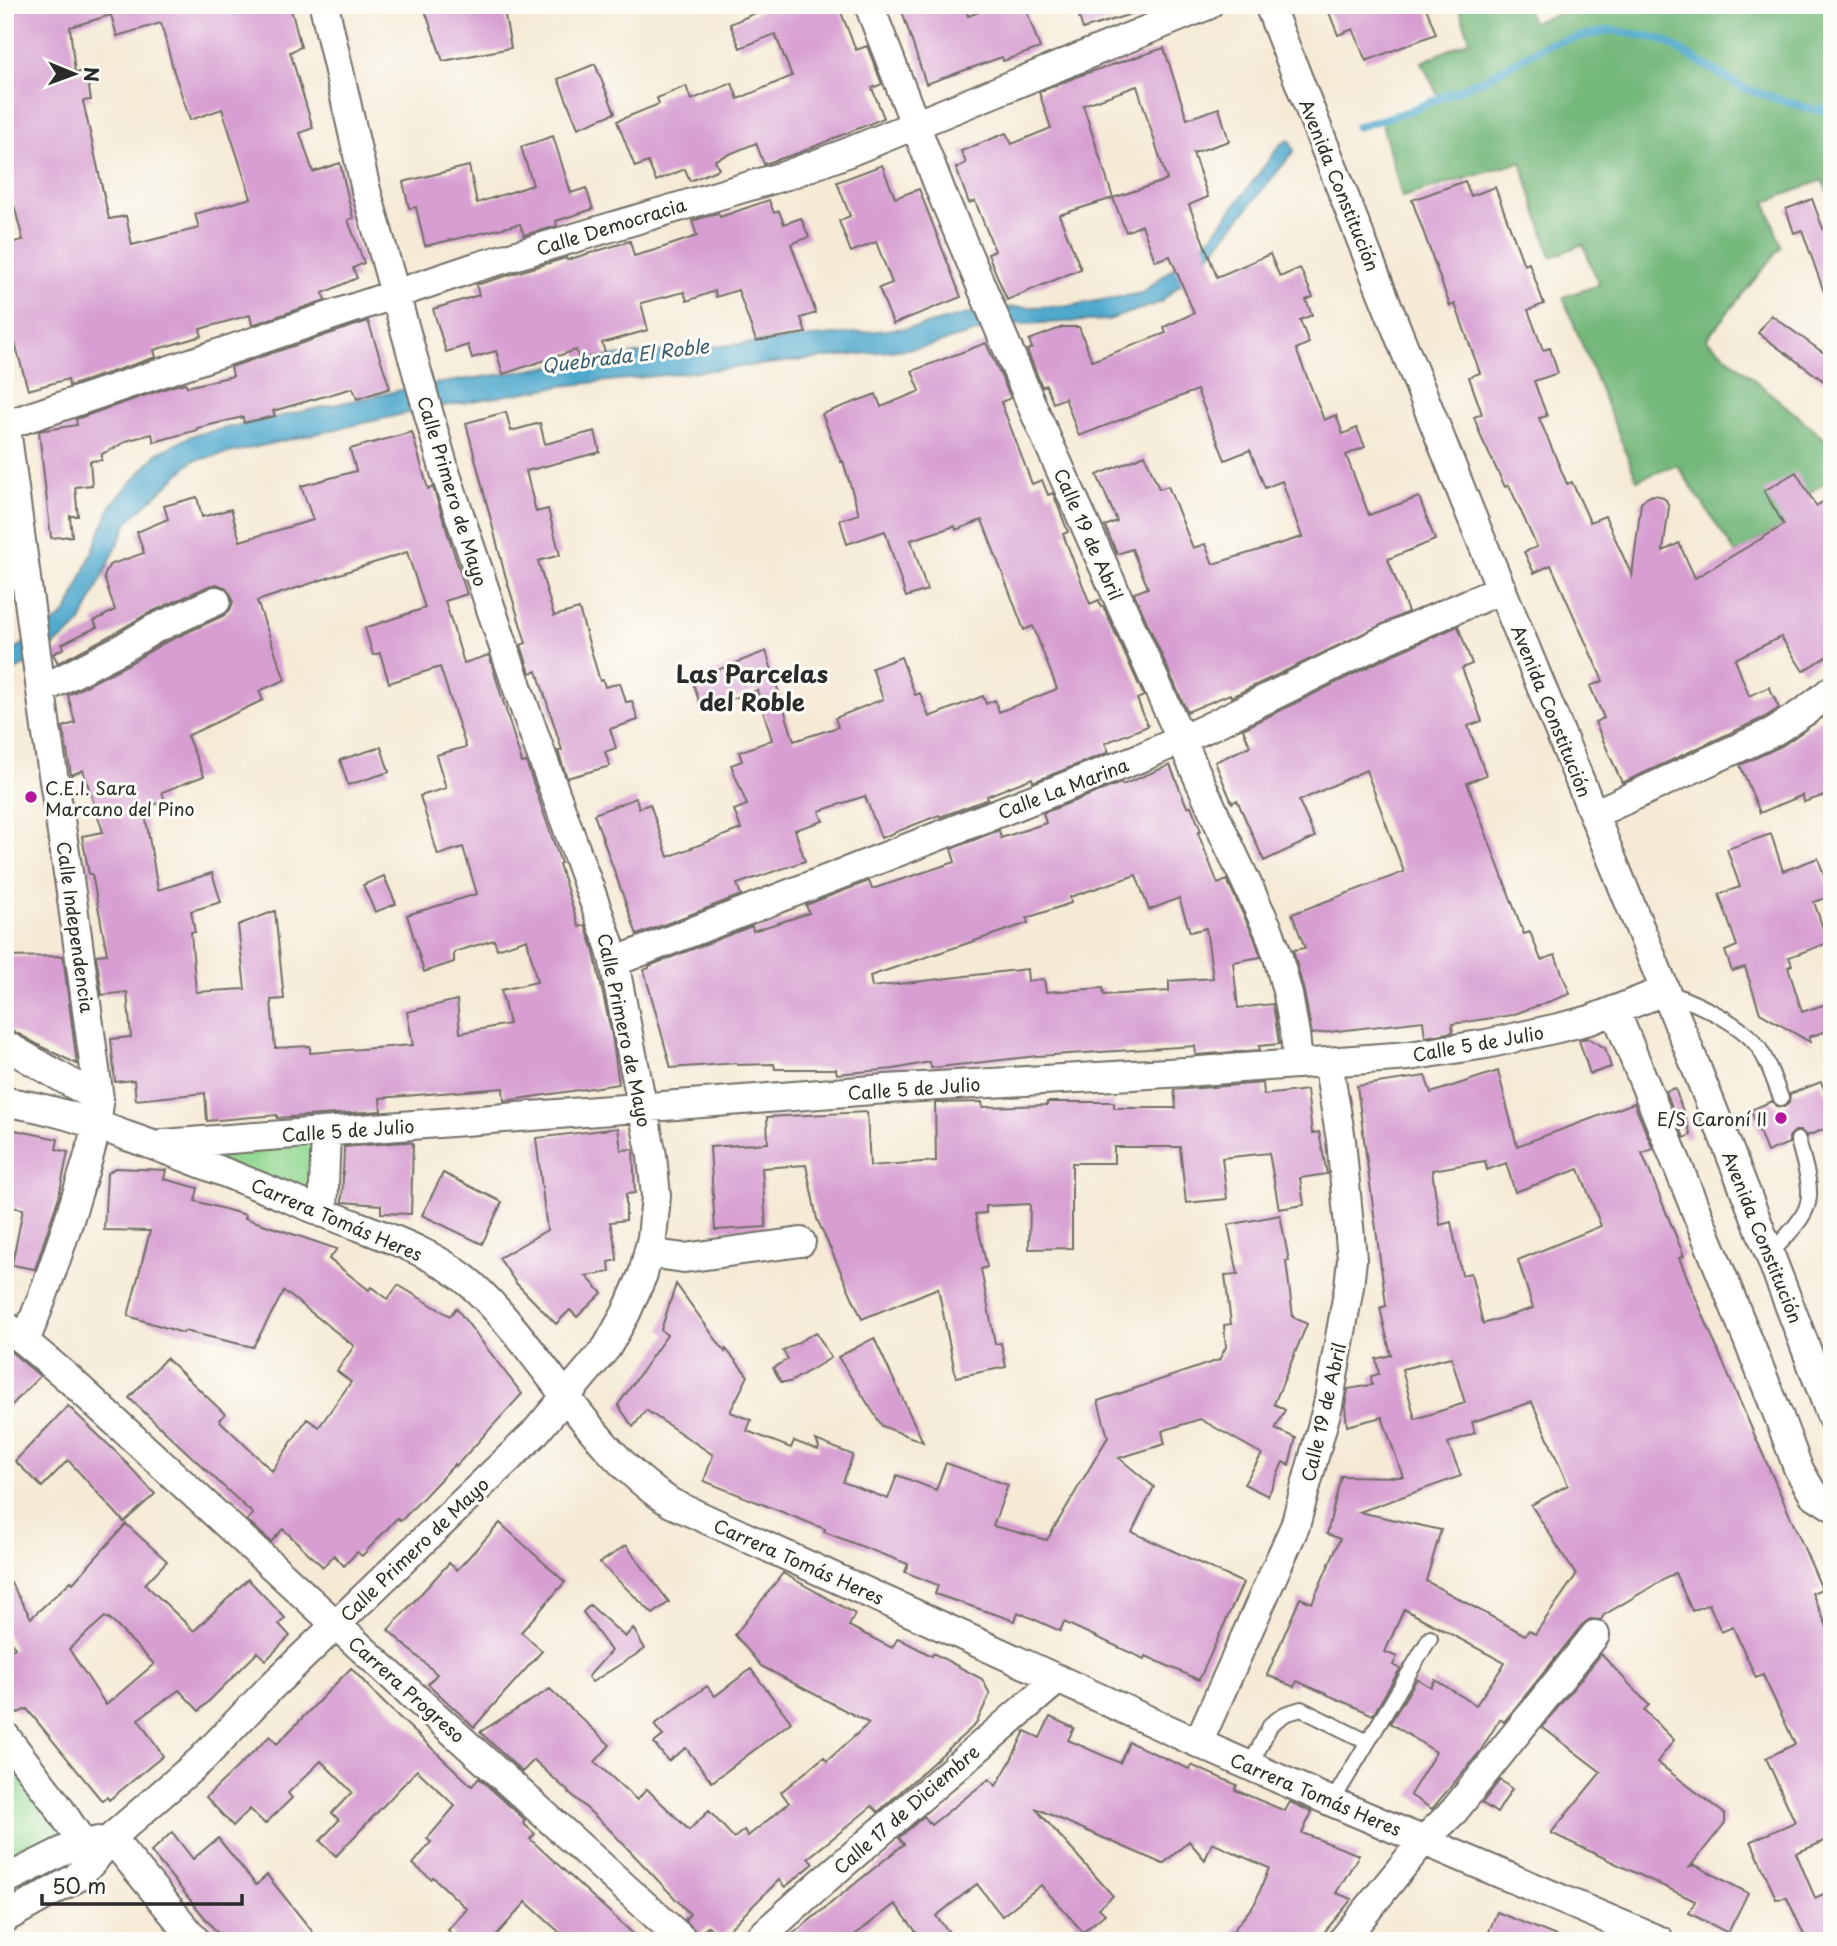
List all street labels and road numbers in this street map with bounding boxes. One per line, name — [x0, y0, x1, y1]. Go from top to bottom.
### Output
street label: Avenida Constitución — [1293, 95, 1387, 275]
street label: Calle Democracia — [533, 190, 689, 262]
street label: Calle Primero de Mayo — [411, 393, 495, 589]
street label: Calle 19 de Abril — [1048, 464, 1130, 604]
street label: Avenida Constitución — [1505, 621, 1599, 801]
street label: Calle La Marina — [994, 750, 1133, 825]
street label: Calle Independencia — [51, 840, 101, 1014]
street label: Calle Primero de Mayo — [591, 931, 659, 1129]
street label: Calle 5 de Julio — [1410, 1018, 1546, 1068]
street label: Calle 5 de Julio — [847, 1070, 981, 1106]
street label: Calle 5 de Julio — [281, 1112, 415, 1148]
street label: Avenida Constitución — [1716, 1147, 1810, 1327]
street label: Carrera Tomás Heres — [247, 1171, 427, 1267]
street label: Calle 19 de Abril — [1294, 1340, 1352, 1484]
street label: Calle Primero de Mayo — [334, 1471, 494, 1627]
street label: Carrera Tomás Heres — [710, 1511, 888, 1611]
street label: Carrera Progreso — [343, 1629, 471, 1749]
street label: Calle 17 de Diciembre — [827, 1738, 985, 1880]
street label: Carrera Tomás Heres — [1226, 1746, 1406, 1842]

